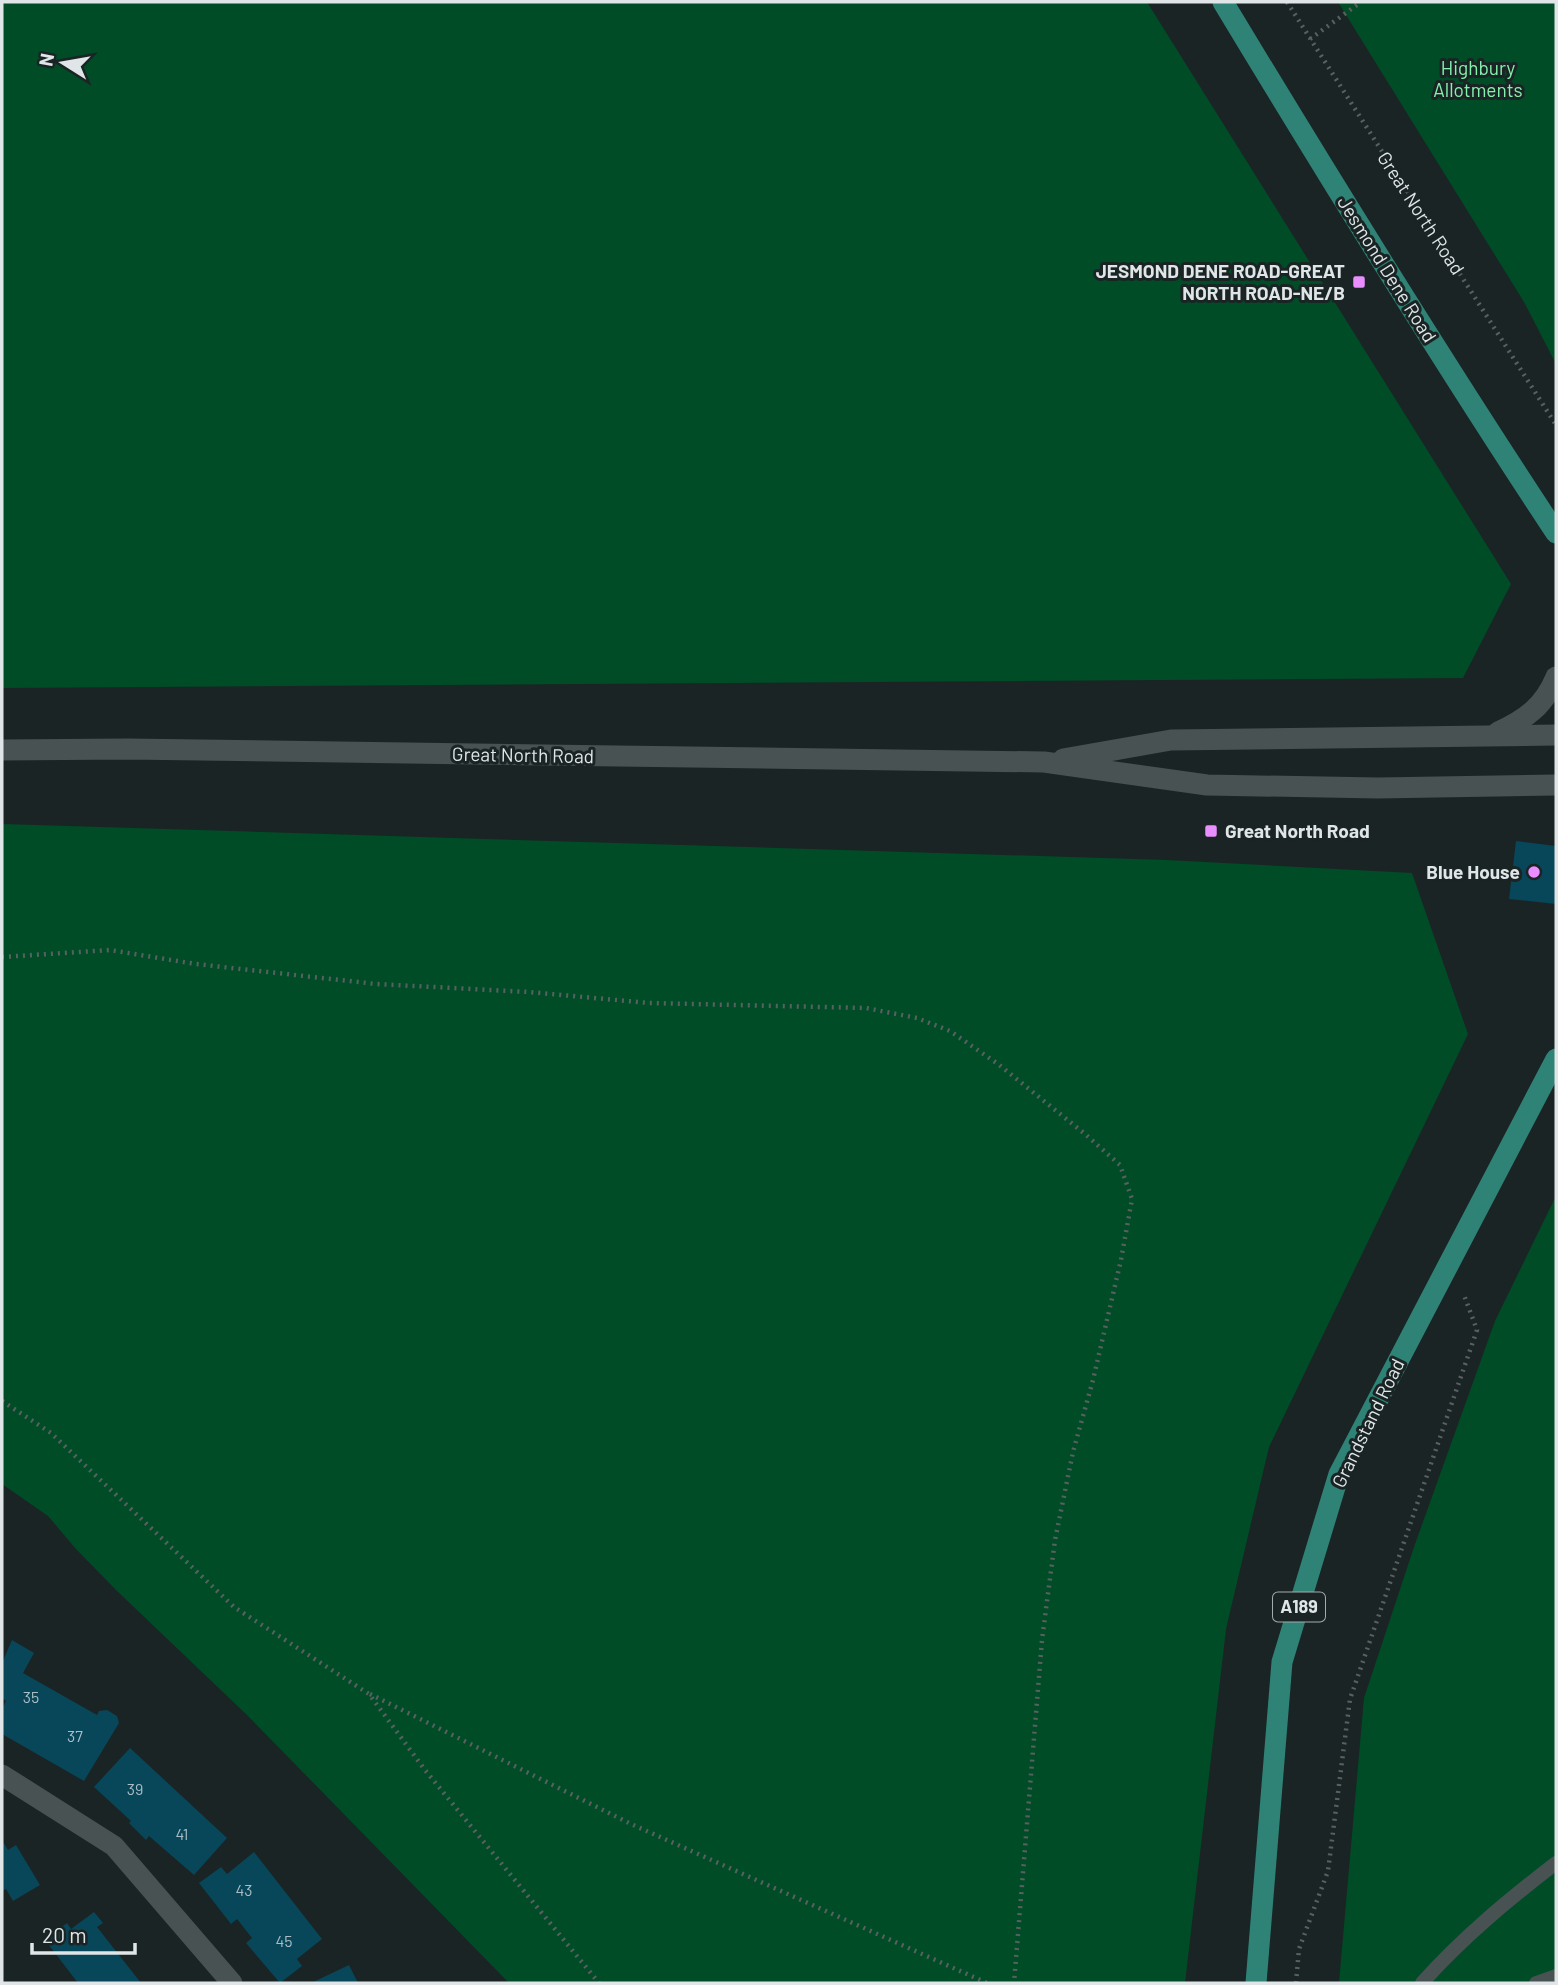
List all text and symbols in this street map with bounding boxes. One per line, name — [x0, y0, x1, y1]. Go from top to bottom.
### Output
north arrow — [28, 28, 98, 98]
text: N — [33, 51, 58, 68]
park label: Highbury Allotments — [1433, 56, 1523, 101]
street label: Great North Road — [1373, 147, 1470, 279]
street label: Jesmond Dene Road — [1333, 191, 1442, 346]
place label: JESMOND DENE ROAD-GREAT NORTH ROAD-NE/B — [1096, 259, 1345, 304]
marker: JESMOND DENE ROAD-GREAT NORTH ROAD-NE/B — [1351, 274, 1367, 290]
street label: Great North Road — [452, 742, 594, 767]
place label: Great North Road — [1225, 819, 1370, 842]
marker: Great North Road — [1203, 823, 1219, 839]
place label: Blue House — [1426, 860, 1520, 883]
marker: Blue House — [1526, 864, 1542, 880]
street label: Grandstand Road — [1326, 1354, 1409, 1491]
road number: A189 — [1273, 1592, 1325, 1622]
house number: 35 — [23, 1687, 39, 1706]
house number: 37 — [67, 1726, 83, 1745]
house number: 39 — [127, 1779, 143, 1798]
house number: 41 — [176, 1824, 188, 1843]
house number: 43 — [235, 1880, 253, 1899]
scale bar — [32, 1912, 135, 1956]
text: 20 m — [42, 1922, 87, 1947]
house number: 45 — [275, 1931, 293, 1950]

